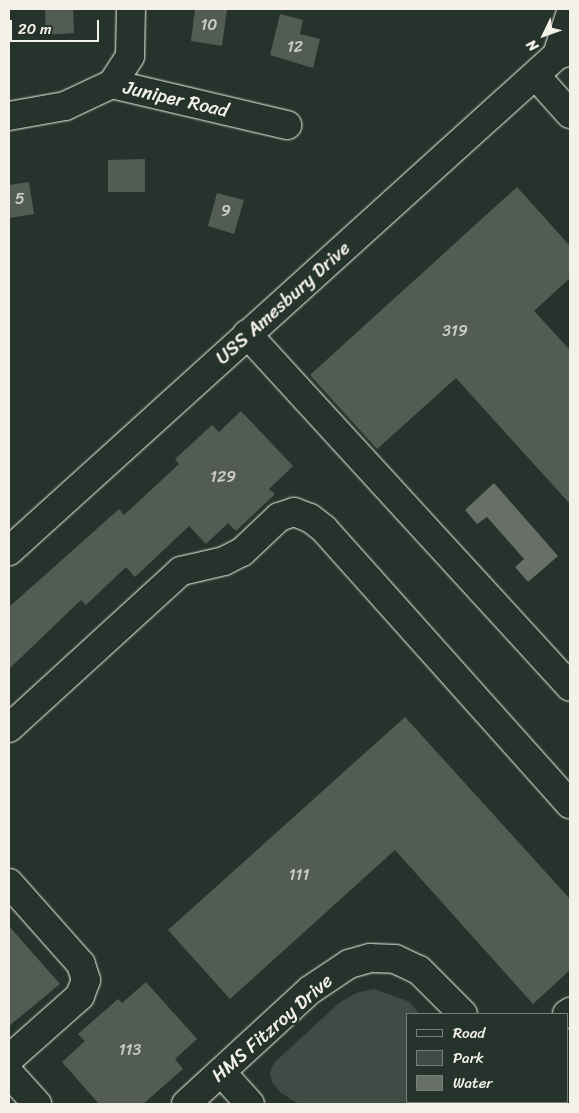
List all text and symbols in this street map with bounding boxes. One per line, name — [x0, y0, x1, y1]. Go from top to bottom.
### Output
scale bar — [12, 10, 101, 42]
north arrow — [519, 10, 569, 60]
house number: 10 — [201, 15, 217, 35]
text: 20 m — [18, 16, 52, 42]
text: N — [520, 33, 545, 57]
house number: 12 — [287, 37, 303, 57]
street label: Juniper Road — [121, 76, 231, 122]
house number: 5 — [15, 189, 25, 209]
house number: 9 — [221, 201, 231, 221]
street label: USS Amesbury Drive — [211, 237, 355, 369]
house number: 319 — [442, 321, 468, 341]
house number: 129 — [210, 467, 236, 487]
house number: 111 — [289, 865, 309, 885]
street label: HMS Fitzroy Drive — [207, 969, 337, 1087]
legend — [406, 1013, 569, 1103]
text: Road — [453, 1020, 485, 1046]
house number: 113 — [119, 1040, 141, 1060]
text: Park — [453, 1045, 484, 1071]
text: Water — [453, 1070, 493, 1096]

